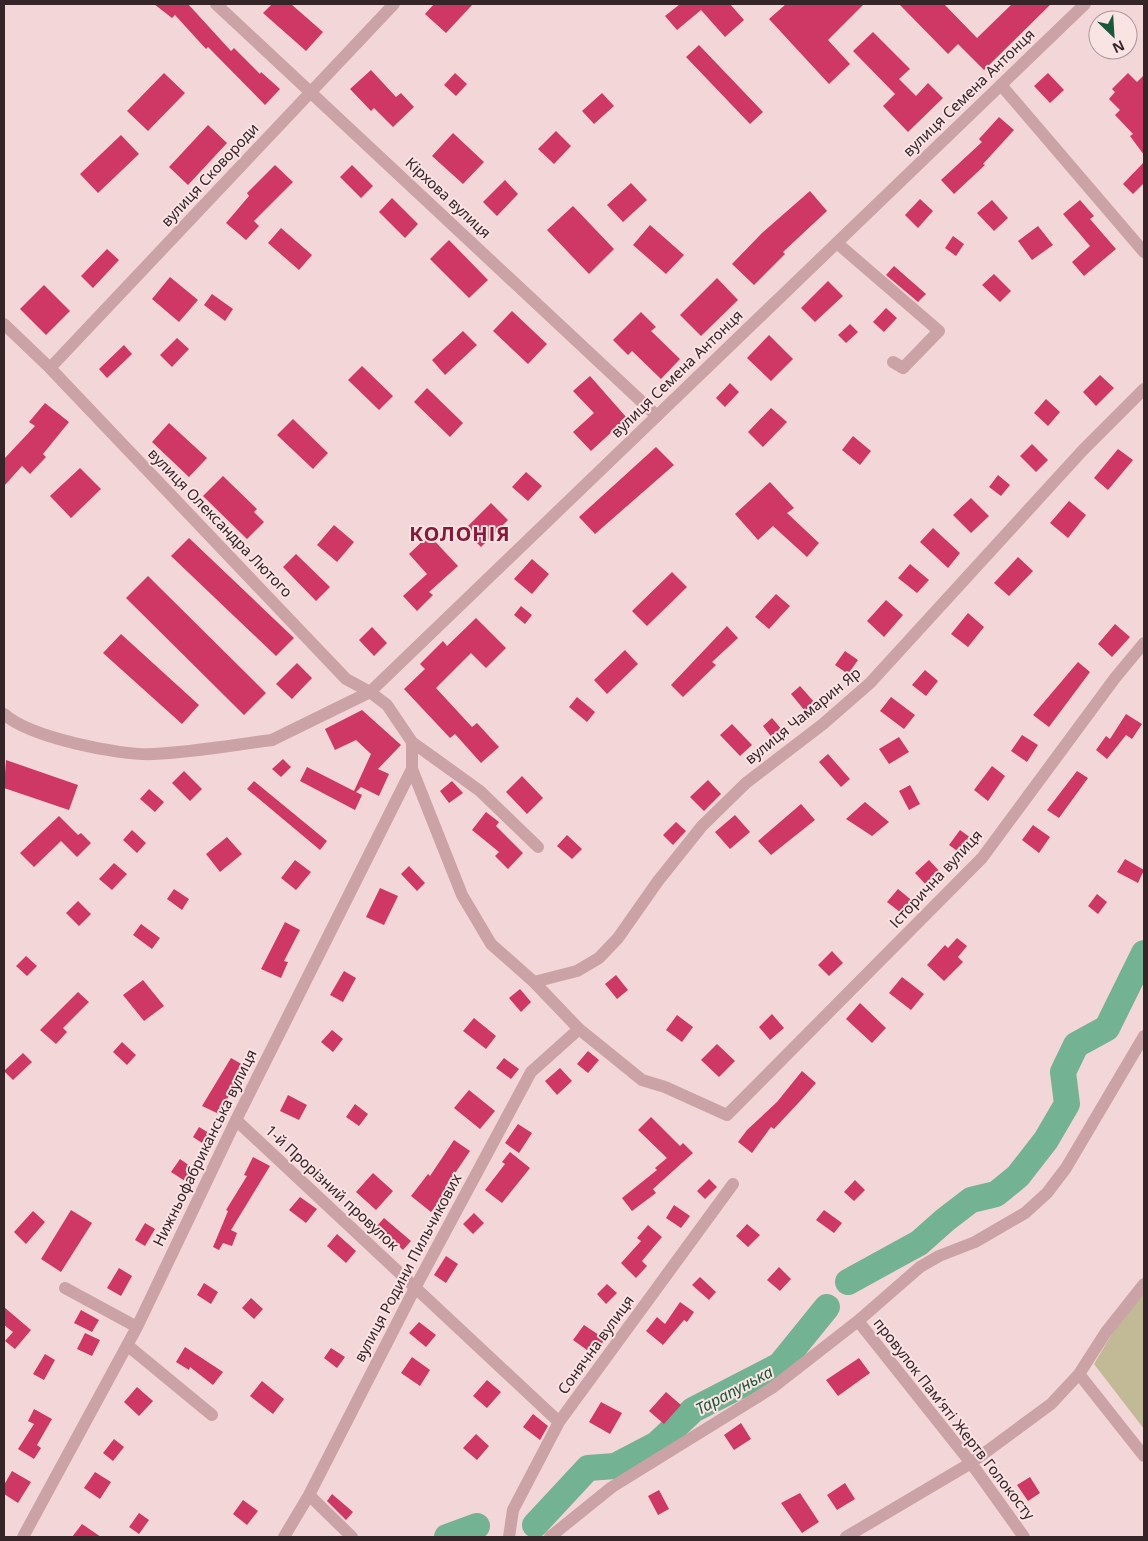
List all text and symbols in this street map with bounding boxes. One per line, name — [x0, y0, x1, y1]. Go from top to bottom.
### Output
north arrow — [1088, 10, 1138, 60]
street label: вулиця Семена Антонця — [898, 24, 1038, 161]
text: N — [1110, 36, 1128, 58]
street label: вулиця Сковороди — [156, 118, 263, 230]
street label: Кірхова вулиця — [402, 152, 496, 242]
street label: вулиця Семена Антонця — [606, 305, 746, 442]
street label: вулиця Олександра Лютого — [144, 443, 297, 601]
district label: КОЛОНІЯ — [409, 520, 511, 547]
street label: вулиця Чамарин Яр — [740, 662, 864, 768]
street label: Історична вулиця — [885, 825, 986, 932]
street label: Нижньофабриканська вулиця — [148, 1046, 261, 1249]
street label: 1-й Прорізний провулок — [262, 1120, 404, 1255]
street label: вулиця Родини Пильчикових — [349, 1170, 466, 1365]
street label: Сонячна вулиця — [552, 1291, 638, 1398]
street label: провулок Памʼяті Жертв Голокосту — [870, 1313, 1040, 1524]
water label: Тарапунька — [691, 1360, 777, 1420]

